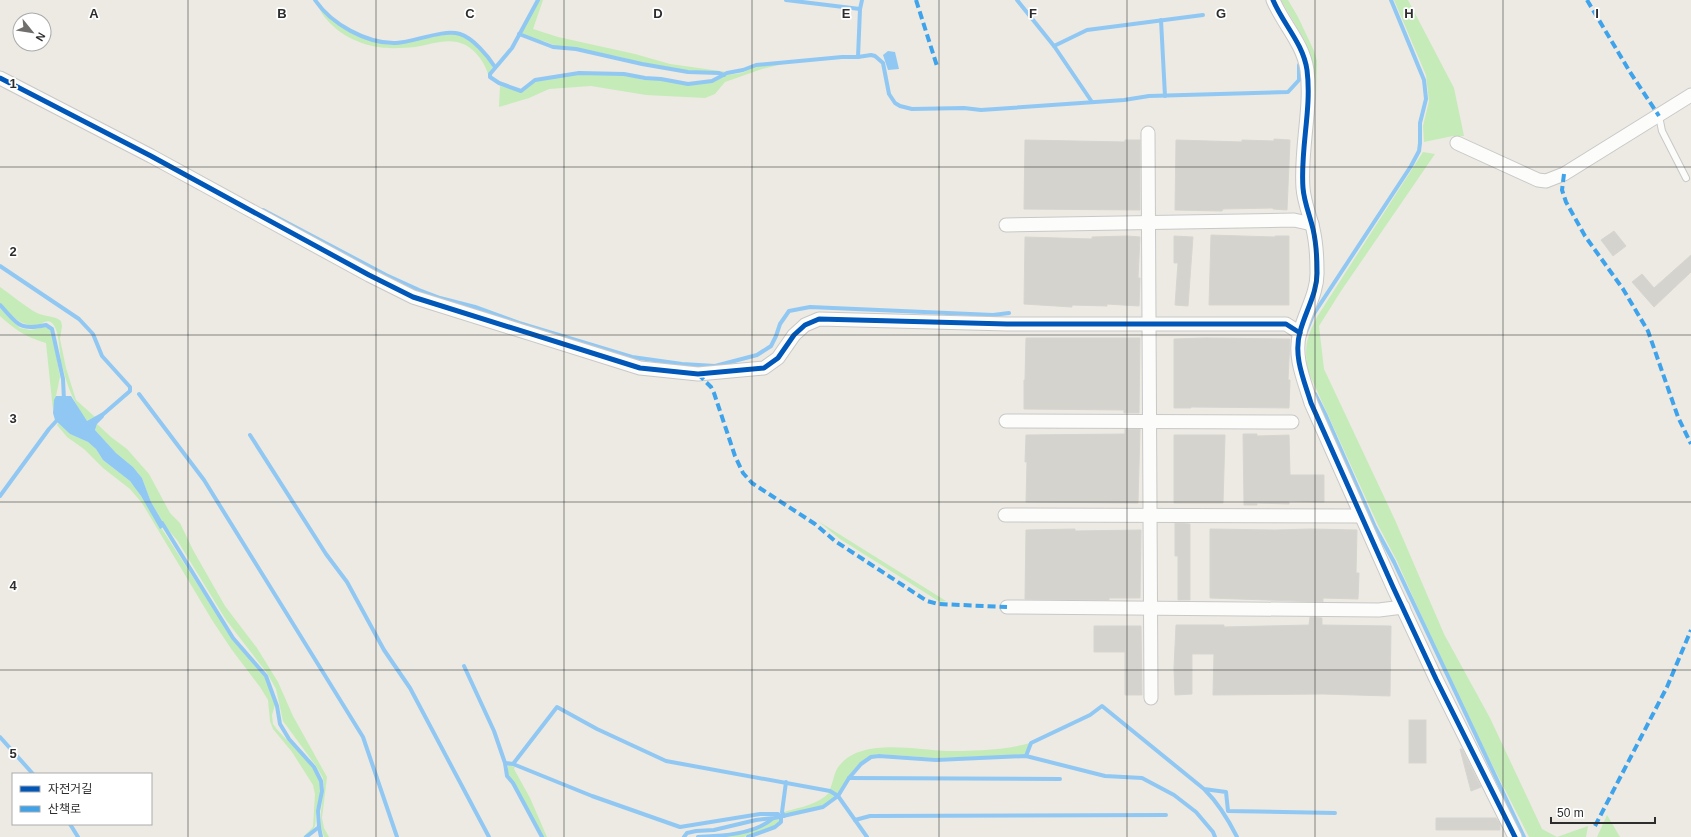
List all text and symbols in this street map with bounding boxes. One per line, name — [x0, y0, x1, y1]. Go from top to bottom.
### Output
text: A — [89, 6, 99, 21]
text: B — [277, 6, 287, 21]
text: C — [465, 6, 475, 21]
text: D — [653, 6, 663, 21]
text: E — [842, 6, 851, 21]
text: F — [1029, 6, 1037, 21]
text: G — [1216, 6, 1226, 21]
text: H — [1404, 6, 1414, 21]
text: I — [1595, 6, 1599, 21]
north arrow — [12, 12, 52, 52]
text: N — [33, 31, 48, 43]
text: 1 — [9, 76, 17, 91]
text: 2 — [9, 244, 17, 259]
text: 3 — [9, 411, 17, 426]
text: 4 — [9, 578, 17, 593]
text: 5 — [9, 746, 17, 761]
legend — [12, 773, 152, 825]
text: 자전거길 — [48, 782, 92, 796]
scale bar — [1551, 799, 1655, 825]
text: 산책로 — [48, 802, 81, 816]
text: 50 m — [1557, 806, 1584, 820]

